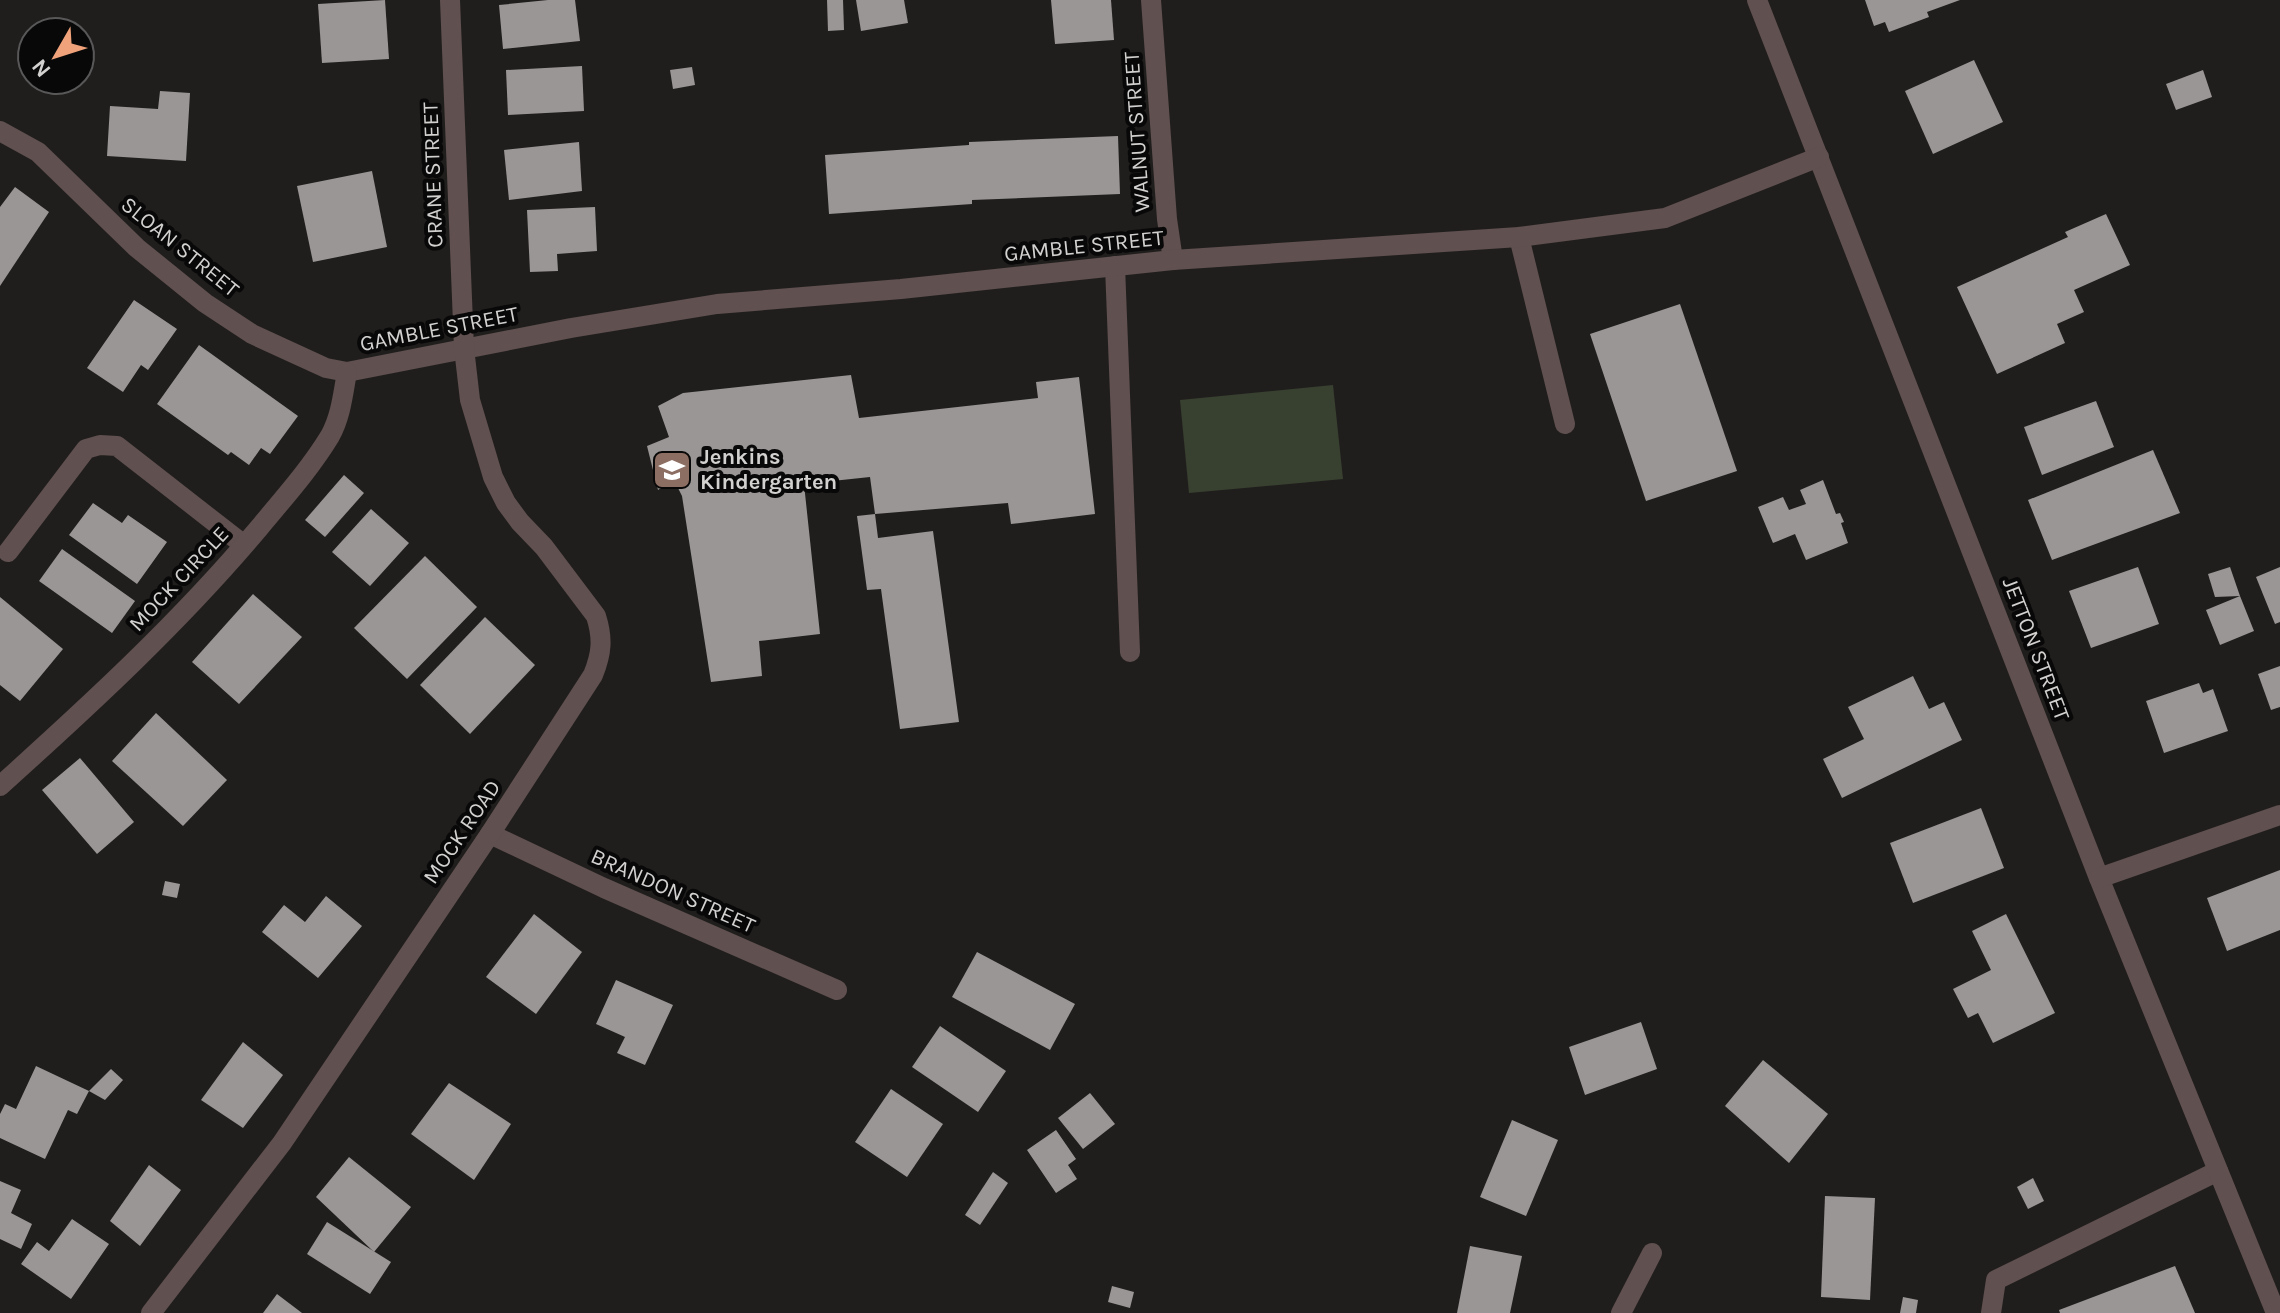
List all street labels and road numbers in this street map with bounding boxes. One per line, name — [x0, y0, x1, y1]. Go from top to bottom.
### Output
street label: WALNUT STREET — [1118, 51, 1156, 213]
street label: CRANE STREET — [417, 102, 449, 248]
street label: SLOAN STREET — [116, 192, 244, 302]
street label: GAMBLE STREET — [1003, 225, 1165, 267]
street label: GAMBLE STREET — [358, 301, 520, 357]
street label: MOCK CIRCLE — [124, 521, 234, 637]
street label: JETTON STREET — [1997, 574, 2075, 724]
street label: MOCK ROAD — [418, 775, 506, 889]
street label: BRANDON STREET — [587, 843, 759, 939]

